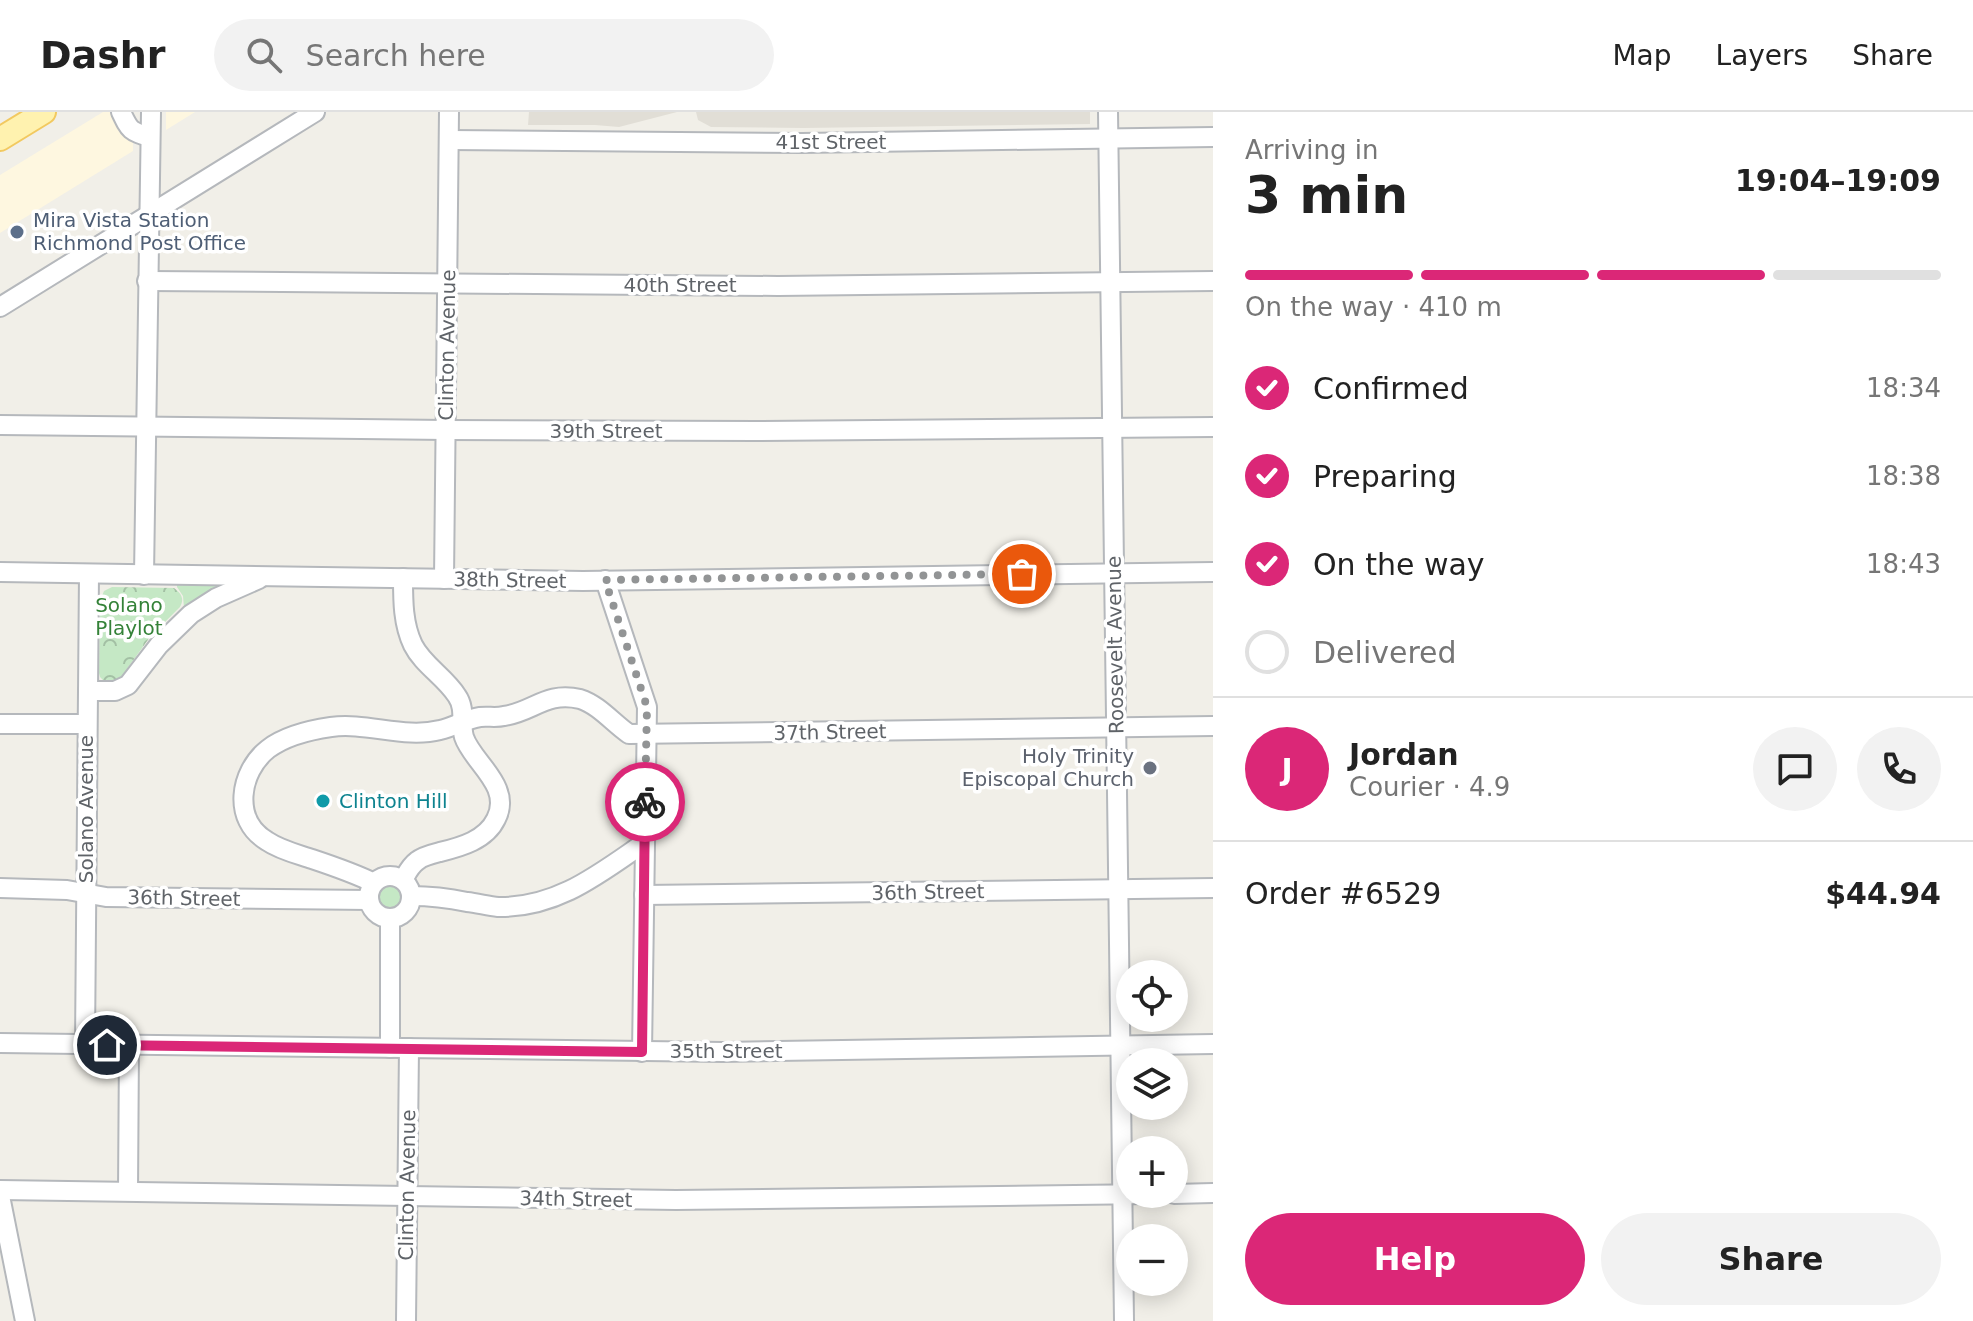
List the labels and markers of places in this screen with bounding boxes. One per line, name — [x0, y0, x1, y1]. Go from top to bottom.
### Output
place label: Mira Vista Station Richmond Post Office — [33, 208, 246, 255]
marker: Mira Vista Station Richmond Post Office — [8, 223, 26, 241]
pin — [988, 540, 1056, 608]
place label: Holy Trinity Episcopal Church — [962, 744, 1134, 791]
marker: Holy Trinity Episcopal Church — [1141, 759, 1159, 777]
place label: Clinton Hill — [339, 789, 448, 813]
marker: Clinton Hill — [314, 792, 332, 810]
pin — [73, 1011, 141, 1079]

